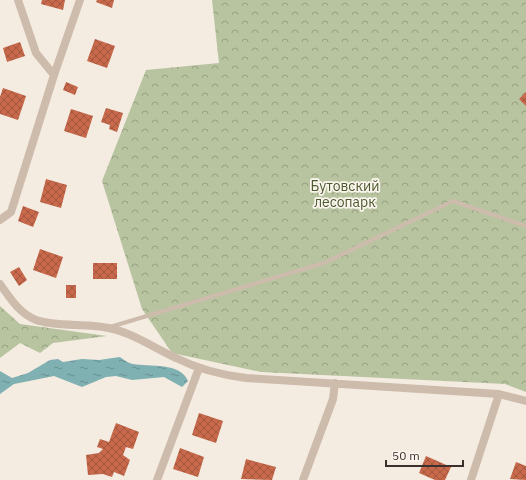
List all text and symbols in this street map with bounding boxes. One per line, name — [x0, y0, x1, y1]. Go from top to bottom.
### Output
park label: Бутовский лесопарк — [310, 177, 380, 211]
scale bar — [386, 442, 463, 468]
text: 50 m — [392, 448, 420, 463]

